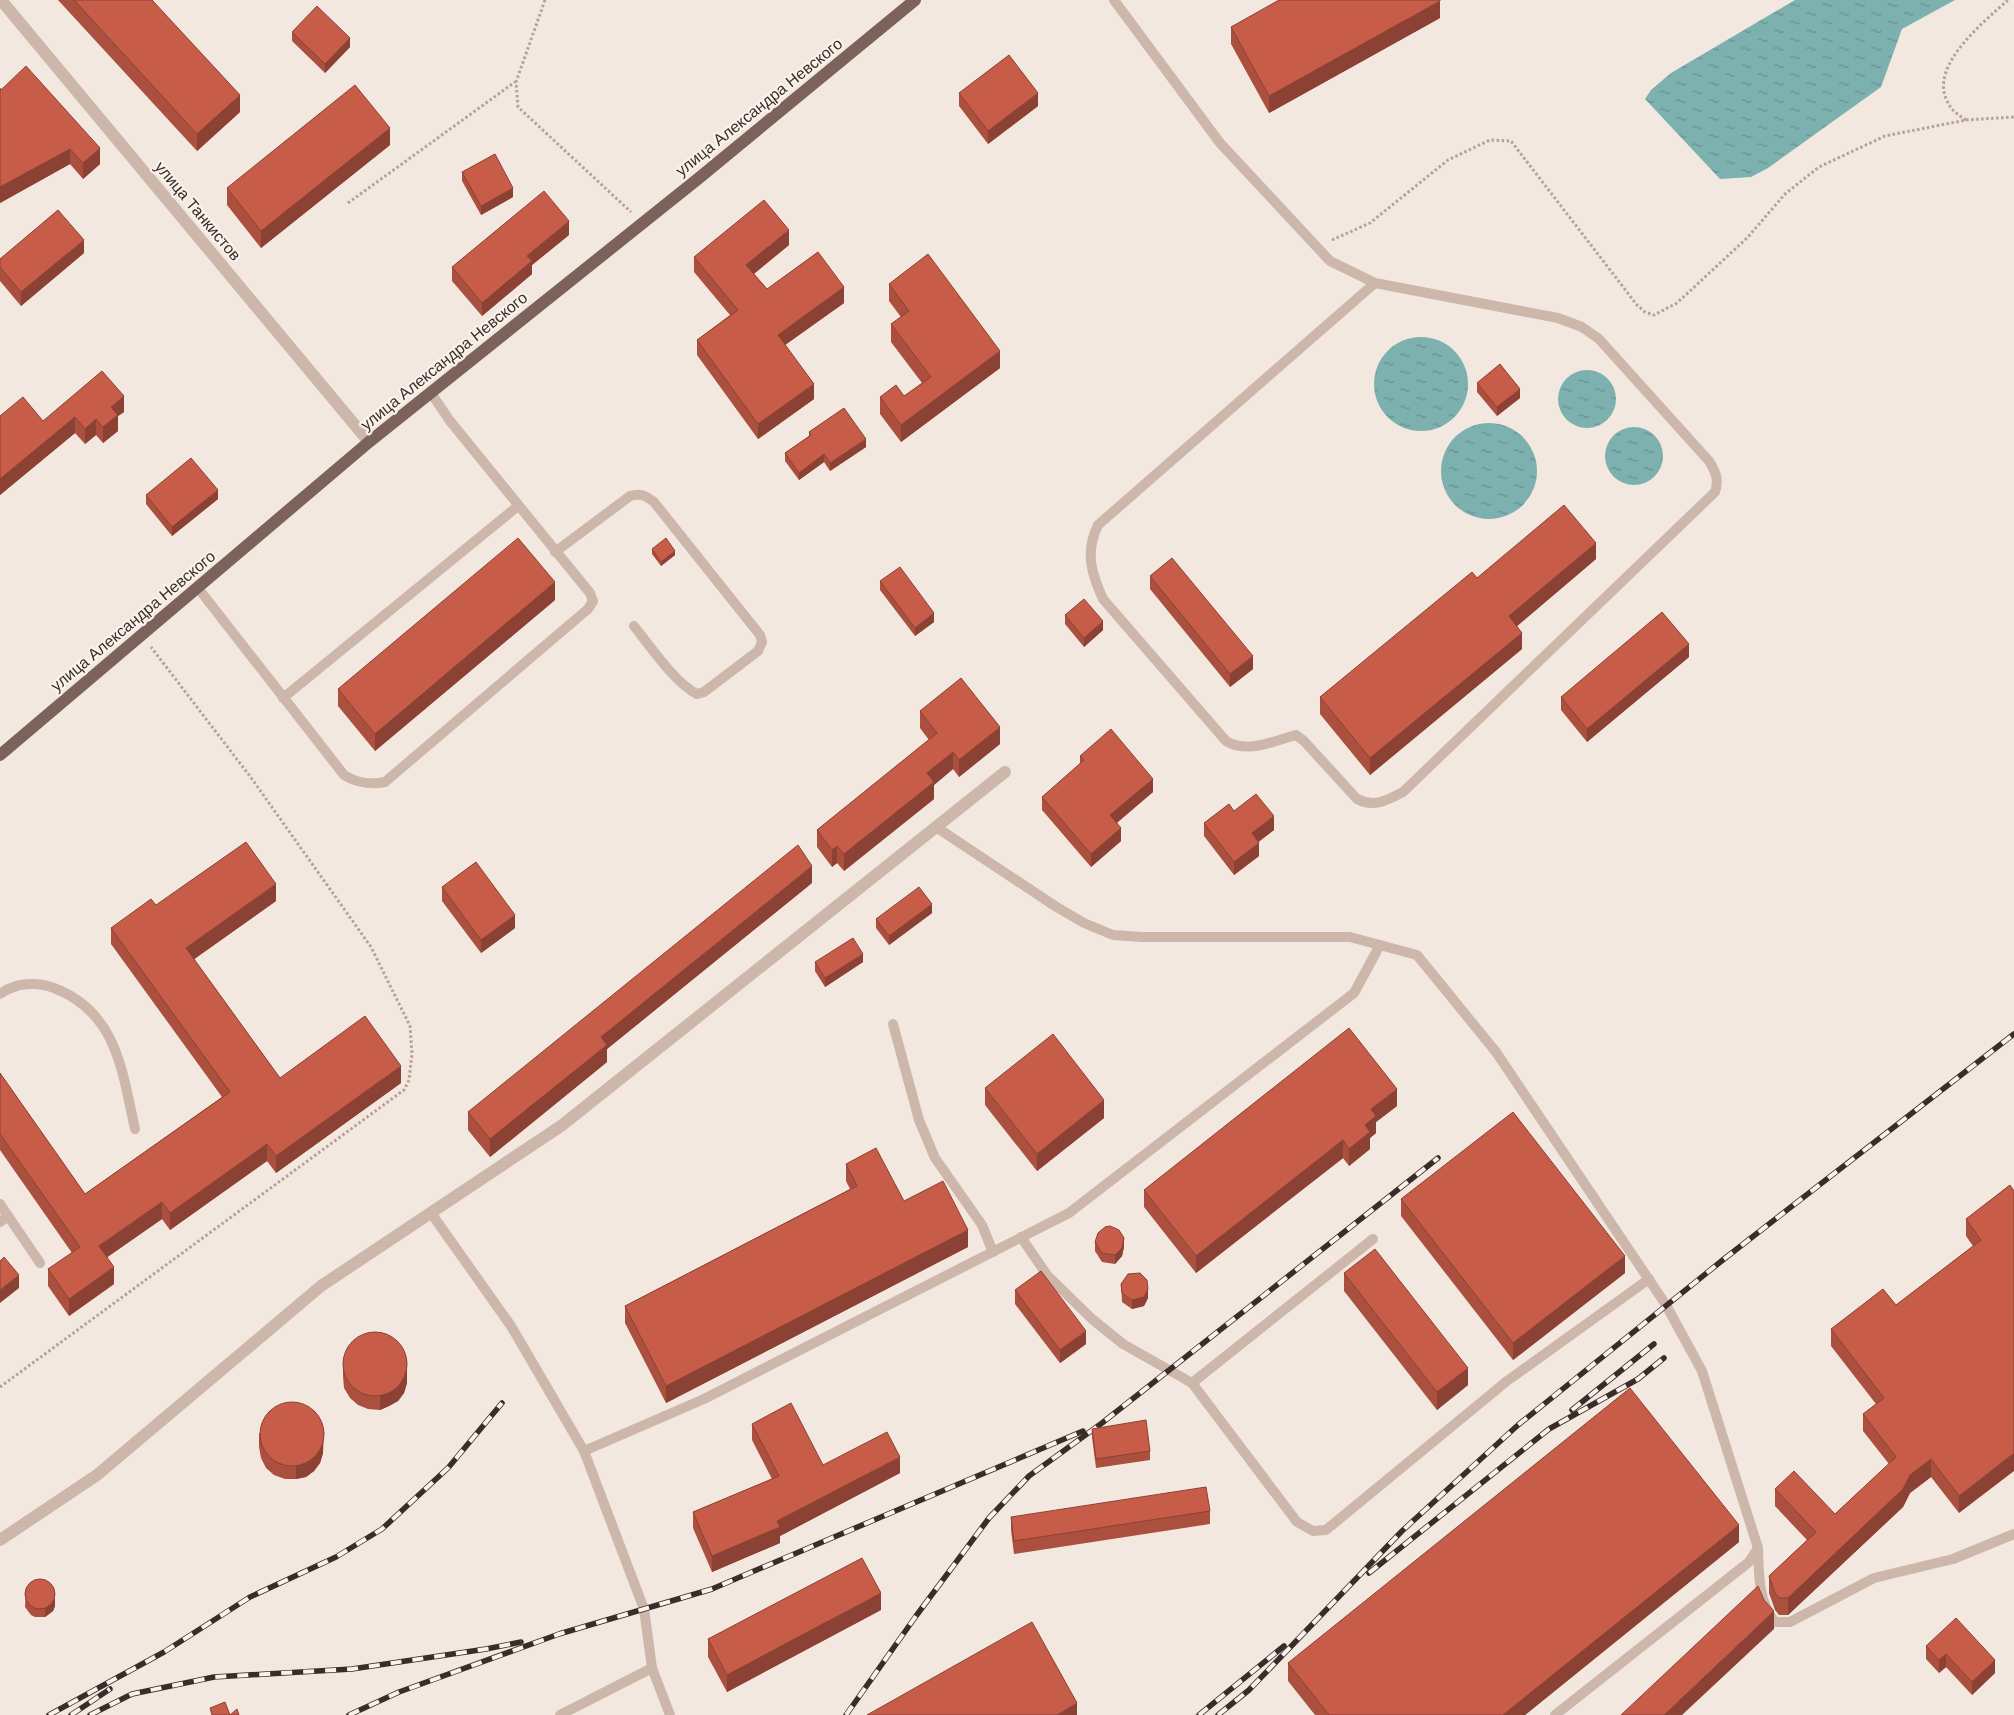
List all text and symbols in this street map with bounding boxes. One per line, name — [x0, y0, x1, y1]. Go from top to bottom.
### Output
street label: улица Александра Невского — [671, 33, 847, 181]
street label: улица Танкистов — [150, 157, 246, 265]
street label: улица Александра Невского — [356, 287, 532, 435]
street label: улица Александра Невского — [46, 546, 220, 696]

